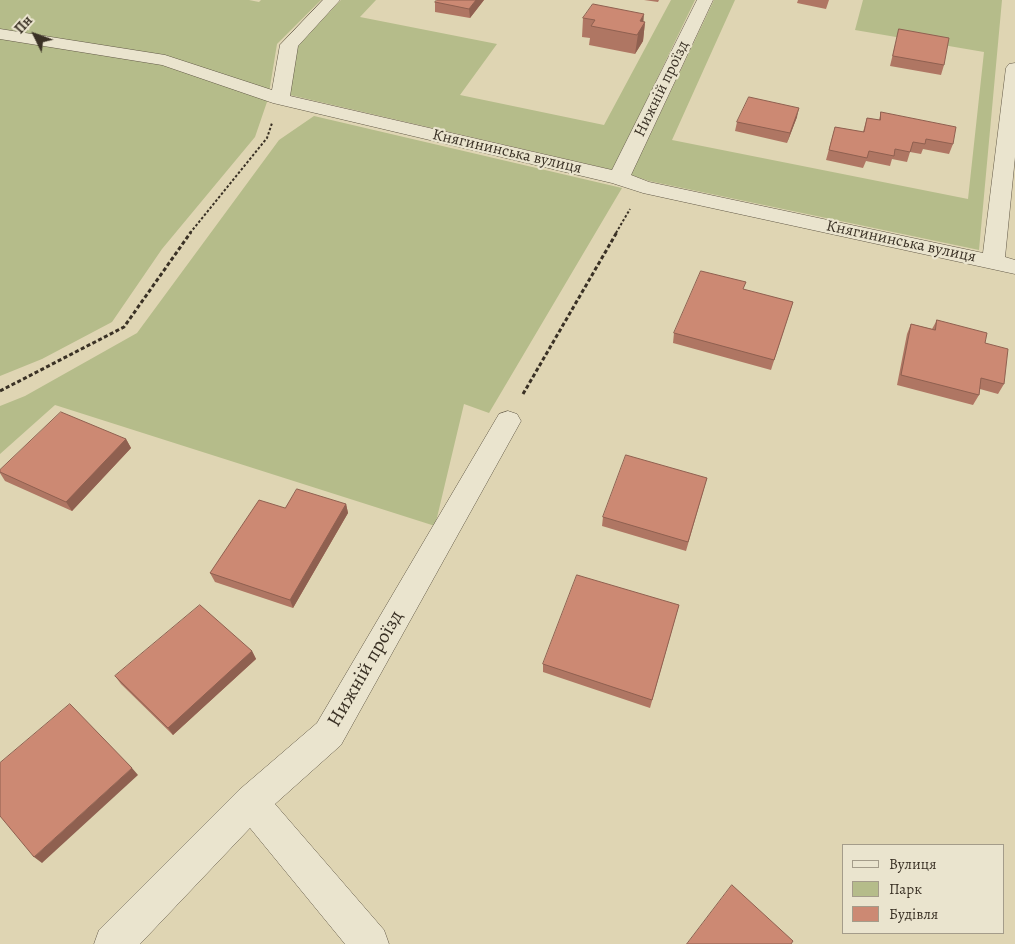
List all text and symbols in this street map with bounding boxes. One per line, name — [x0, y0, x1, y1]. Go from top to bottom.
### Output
north arrow — [10, 10, 60, 60]
text: Пн — [10, 11, 37, 38]
street label: Нижній проїзд — [630, 38, 694, 140]
street label: Княгининська вулиця — [431, 125, 583, 179]
street label: Княгининська вулиця — [824, 217, 978, 267]
street label: Нижній проїзд — [323, 606, 409, 732]
legend — [842, 844, 1005, 934]
text: Вулиця — [889, 854, 936, 874]
text: Парк — [889, 879, 922, 899]
text: Будівля — [889, 904, 938, 924]

